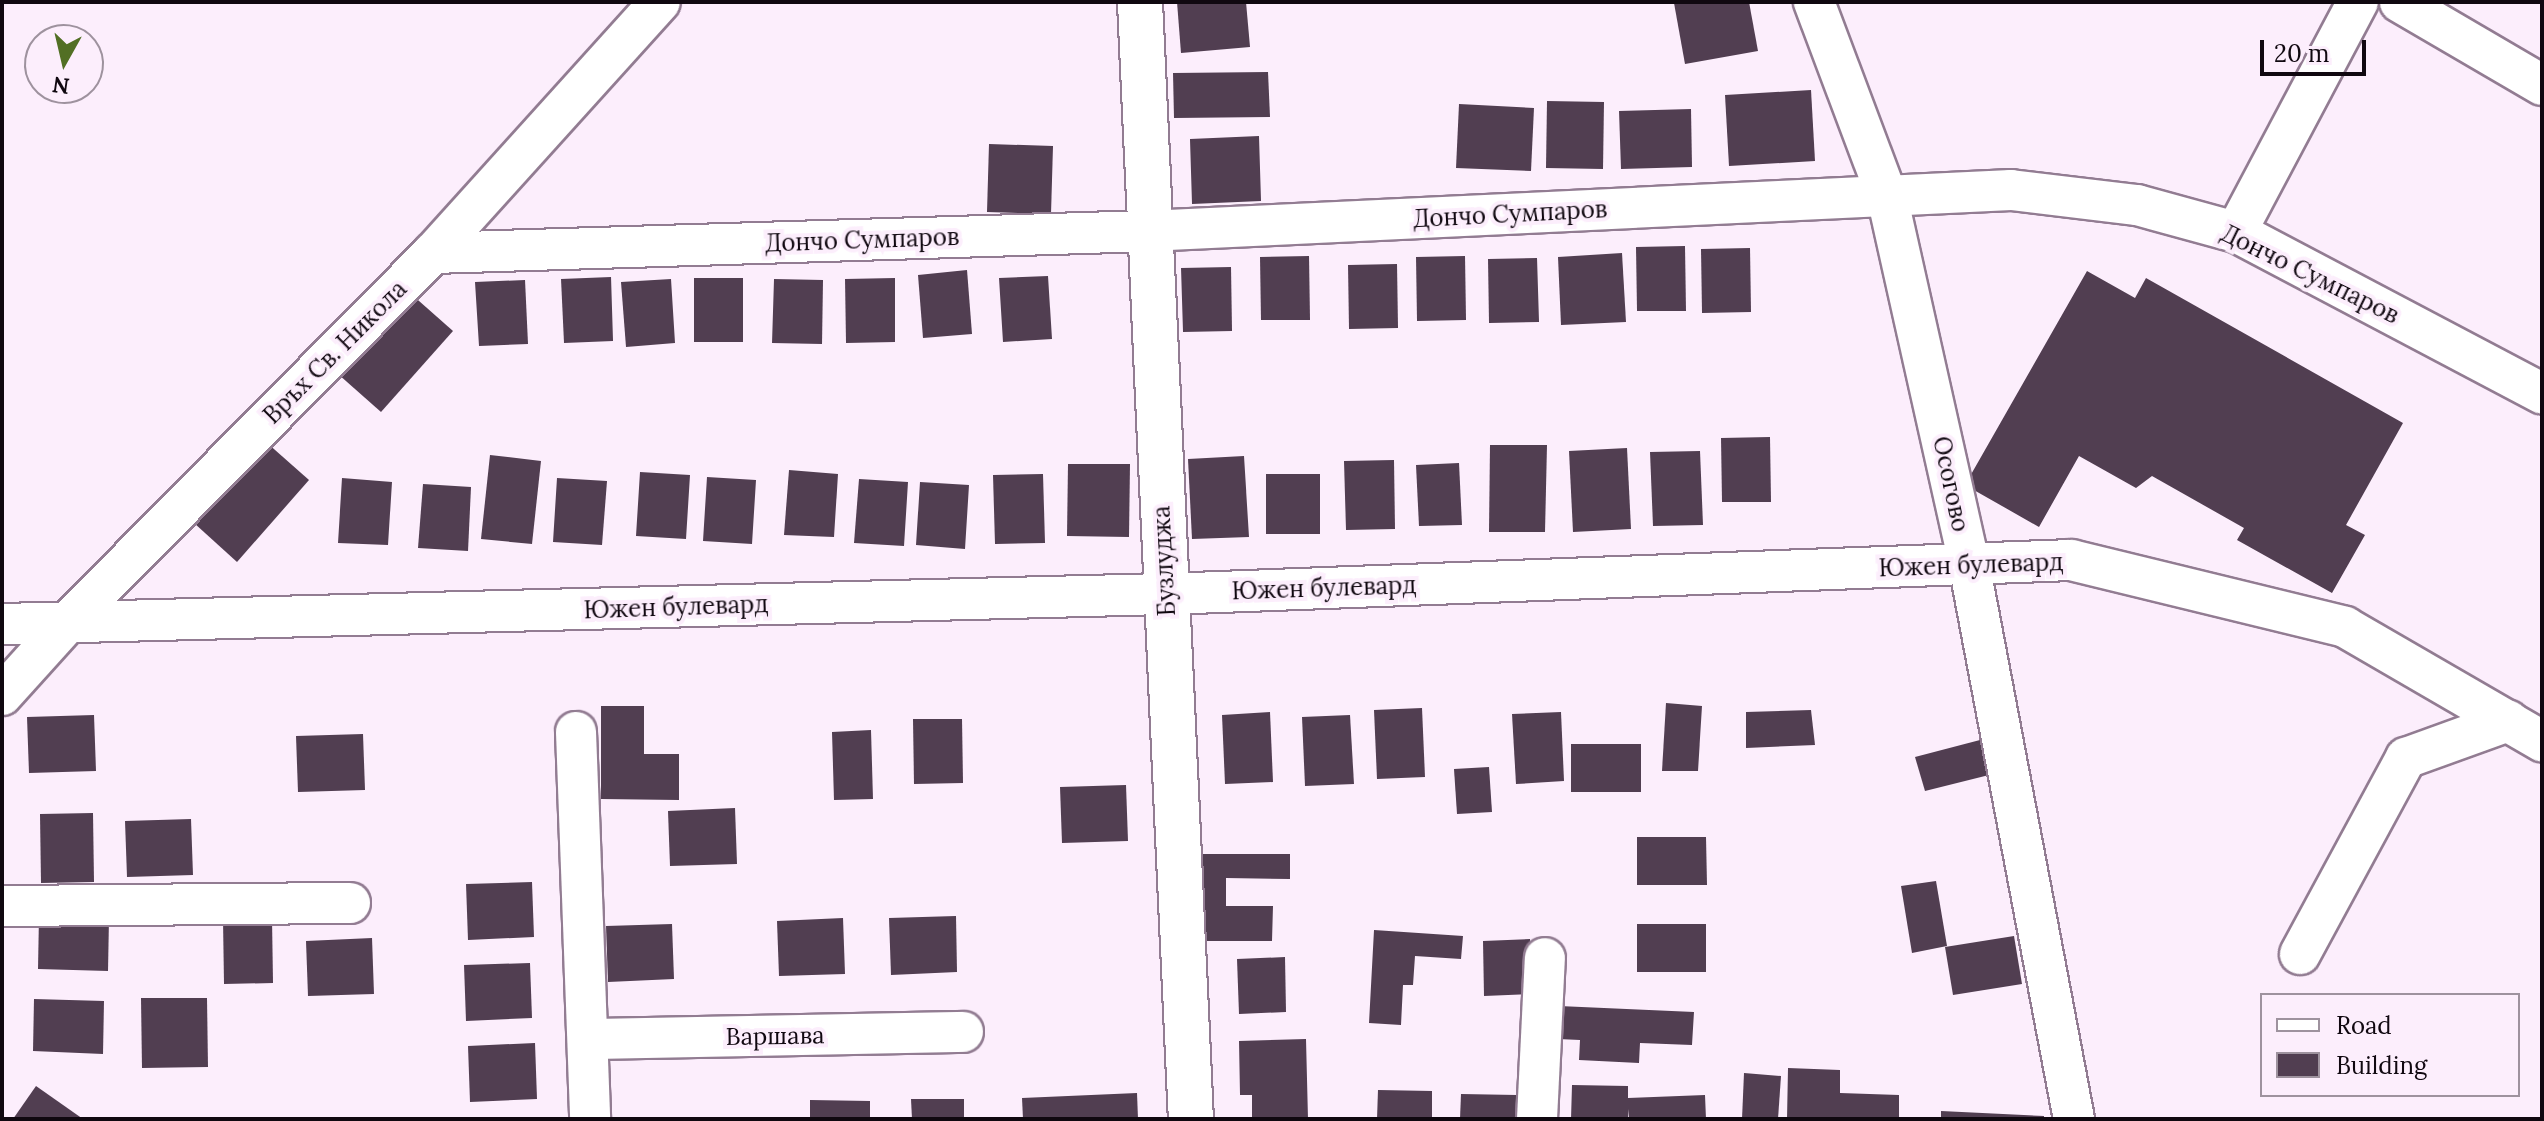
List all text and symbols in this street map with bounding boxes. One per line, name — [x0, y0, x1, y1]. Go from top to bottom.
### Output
north arrow — [24, 24, 104, 104]
scale bar — [2264, 24, 2370, 74]
text: 20 m — [2274, 38, 2330, 69]
text: N — [51, 71, 71, 101]
street label: Дончо Сумпаров — [1412, 195, 1608, 233]
street label: Дончо Сумпаров — [2216, 218, 2404, 330]
street label: Дончо Сумпаров — [764, 222, 960, 258]
street label: Връх Св. Никола — [257, 274, 413, 430]
street label: Осогово — [1927, 434, 1975, 534]
street label: Бузлуджа — [1147, 505, 1181, 617]
street label: Южен булевард — [1878, 547, 2064, 583]
street label: Южен булевард — [1231, 570, 1417, 606]
street label: Южен булевард — [583, 589, 769, 625]
legend — [2260, 993, 2520, 1097]
text: Road — [2336, 1010, 2392, 1041]
street label: Варшава — [725, 1021, 825, 1051]
text: Building — [2336, 1050, 2427, 1081]

